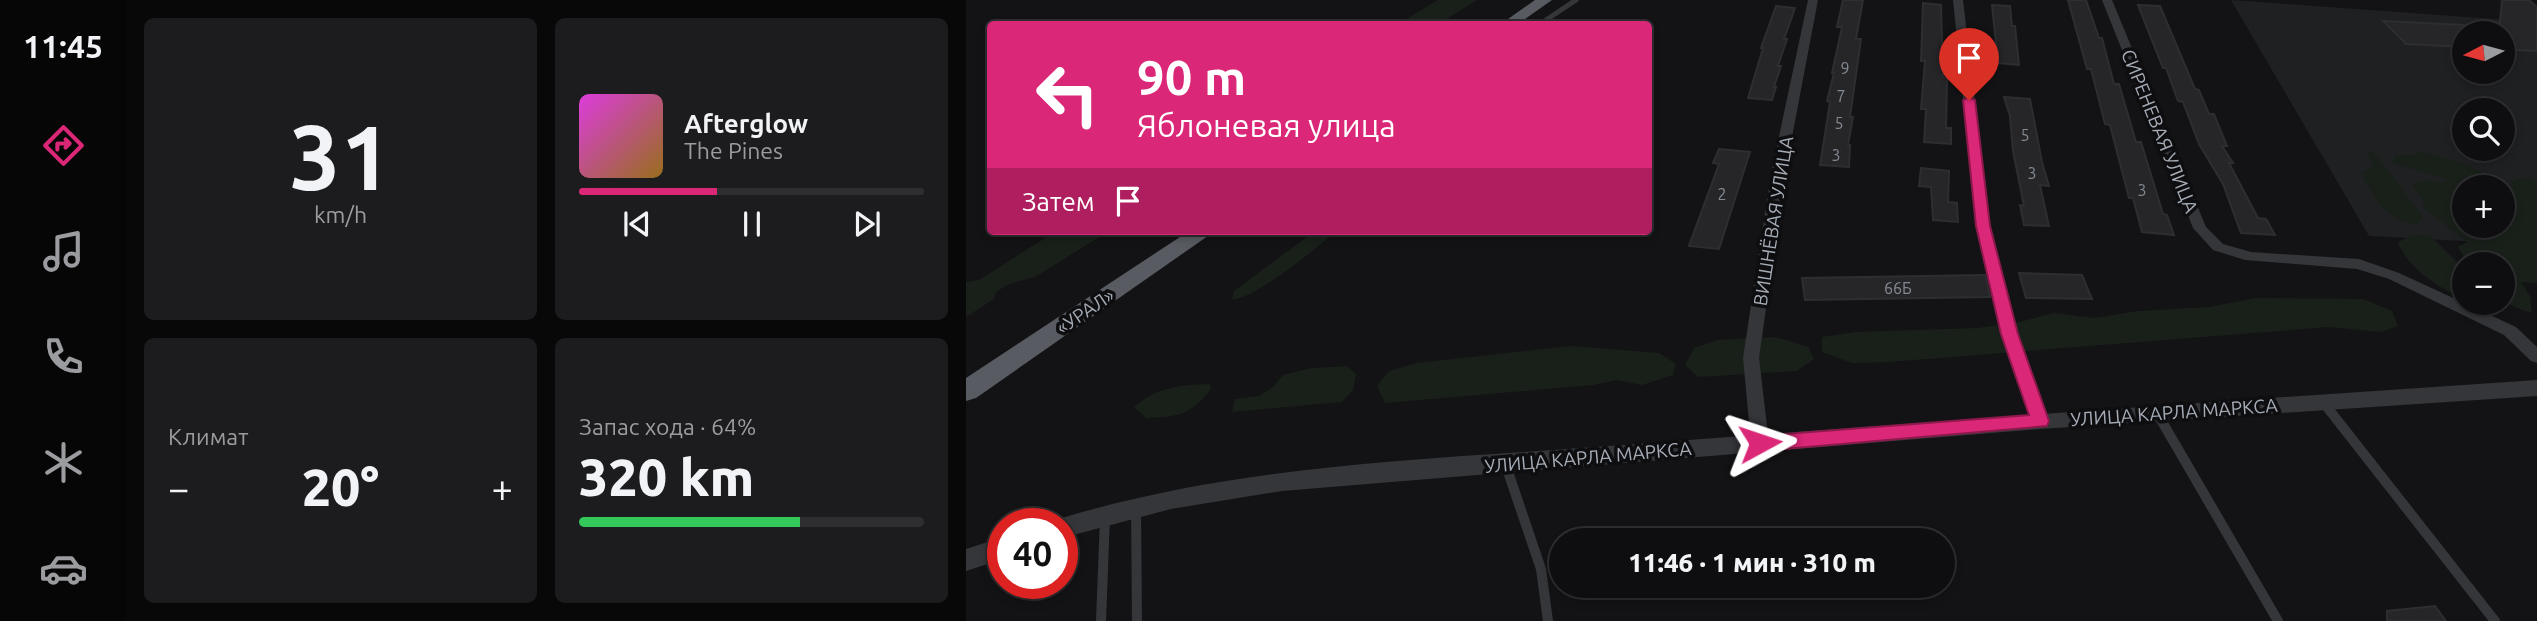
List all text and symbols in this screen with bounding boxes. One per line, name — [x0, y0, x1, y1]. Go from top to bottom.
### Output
north arrow — [2452, 21, 2515, 84]
map controls — [2452, 21, 2515, 315]
text: 11:45 — [23, 28, 103, 64]
pin — [1939, 28, 1999, 100]
icon: arrive — [1950, 39, 1988, 77]
street label: СИРЕНЕВАЯ УЛИЦА — [2117, 46, 2203, 217]
icon: left — [1022, 49, 1113, 140]
text: 90 m — [1137, 49, 1246, 104]
house number: 9 — [1840, 59, 1850, 77]
house number: 7 — [1836, 87, 1846, 105]
button: search — [2452, 98, 2515, 161]
text: 31 — [289, 105, 392, 207]
text: Яблоневая улица — [1137, 107, 1396, 143]
text: Afterglow — [684, 109, 808, 138]
house number: 5 — [1834, 114, 1844, 132]
icon: directions — [39, 121, 88, 170]
house number: 5 — [2020, 126, 2030, 144]
street label: ВИШНЁВАЯ УЛИЦА — [1749, 134, 1797, 307]
text: The Pines — [684, 138, 783, 163]
house number: 3 — [1831, 146, 1841, 164]
house number: 3 — [2027, 164, 2037, 182]
button: + — [2452, 175, 2515, 238]
house number: 3 — [2137, 181, 2147, 199]
icon: arrive — [1109, 182, 1147, 220]
house number: 2 — [1717, 185, 1727, 203]
text: Затем — [1022, 187, 1095, 216]
text: km/h — [314, 202, 367, 227]
icon: previous — [618, 205, 656, 243]
icon: pause — [733, 205, 771, 243]
icon: next — [848, 205, 886, 243]
icon: music — [39, 227, 88, 276]
button: − — [2452, 252, 2515, 315]
house number: 66Б — [1884, 279, 1912, 297]
street label: «УРАЛ» — [1052, 284, 1118, 338]
icon: phone — [39, 332, 88, 381]
street label: УЛИЦА КАРЛА МАРКСА — [2070, 394, 2279, 430]
position arrow — [1723, 406, 1797, 480]
text: Запас хода · 64% — [579, 414, 756, 439]
text: Климат — [168, 424, 248, 449]
street label: УЛИЦА КАРЛА МАРКСА — [1484, 437, 1693, 477]
icon: climate — [39, 438, 88, 487]
text: 320 km — [579, 448, 754, 506]
text: 20° — [302, 458, 379, 516]
text: − — [168, 467, 189, 509]
text: + — [492, 467, 513, 509]
speed limit sign: 40 — [987, 508, 1078, 599]
icon: car — [39, 544, 88, 593]
text: 11:46 · 1 мин · 310 m — [1628, 548, 1876, 577]

